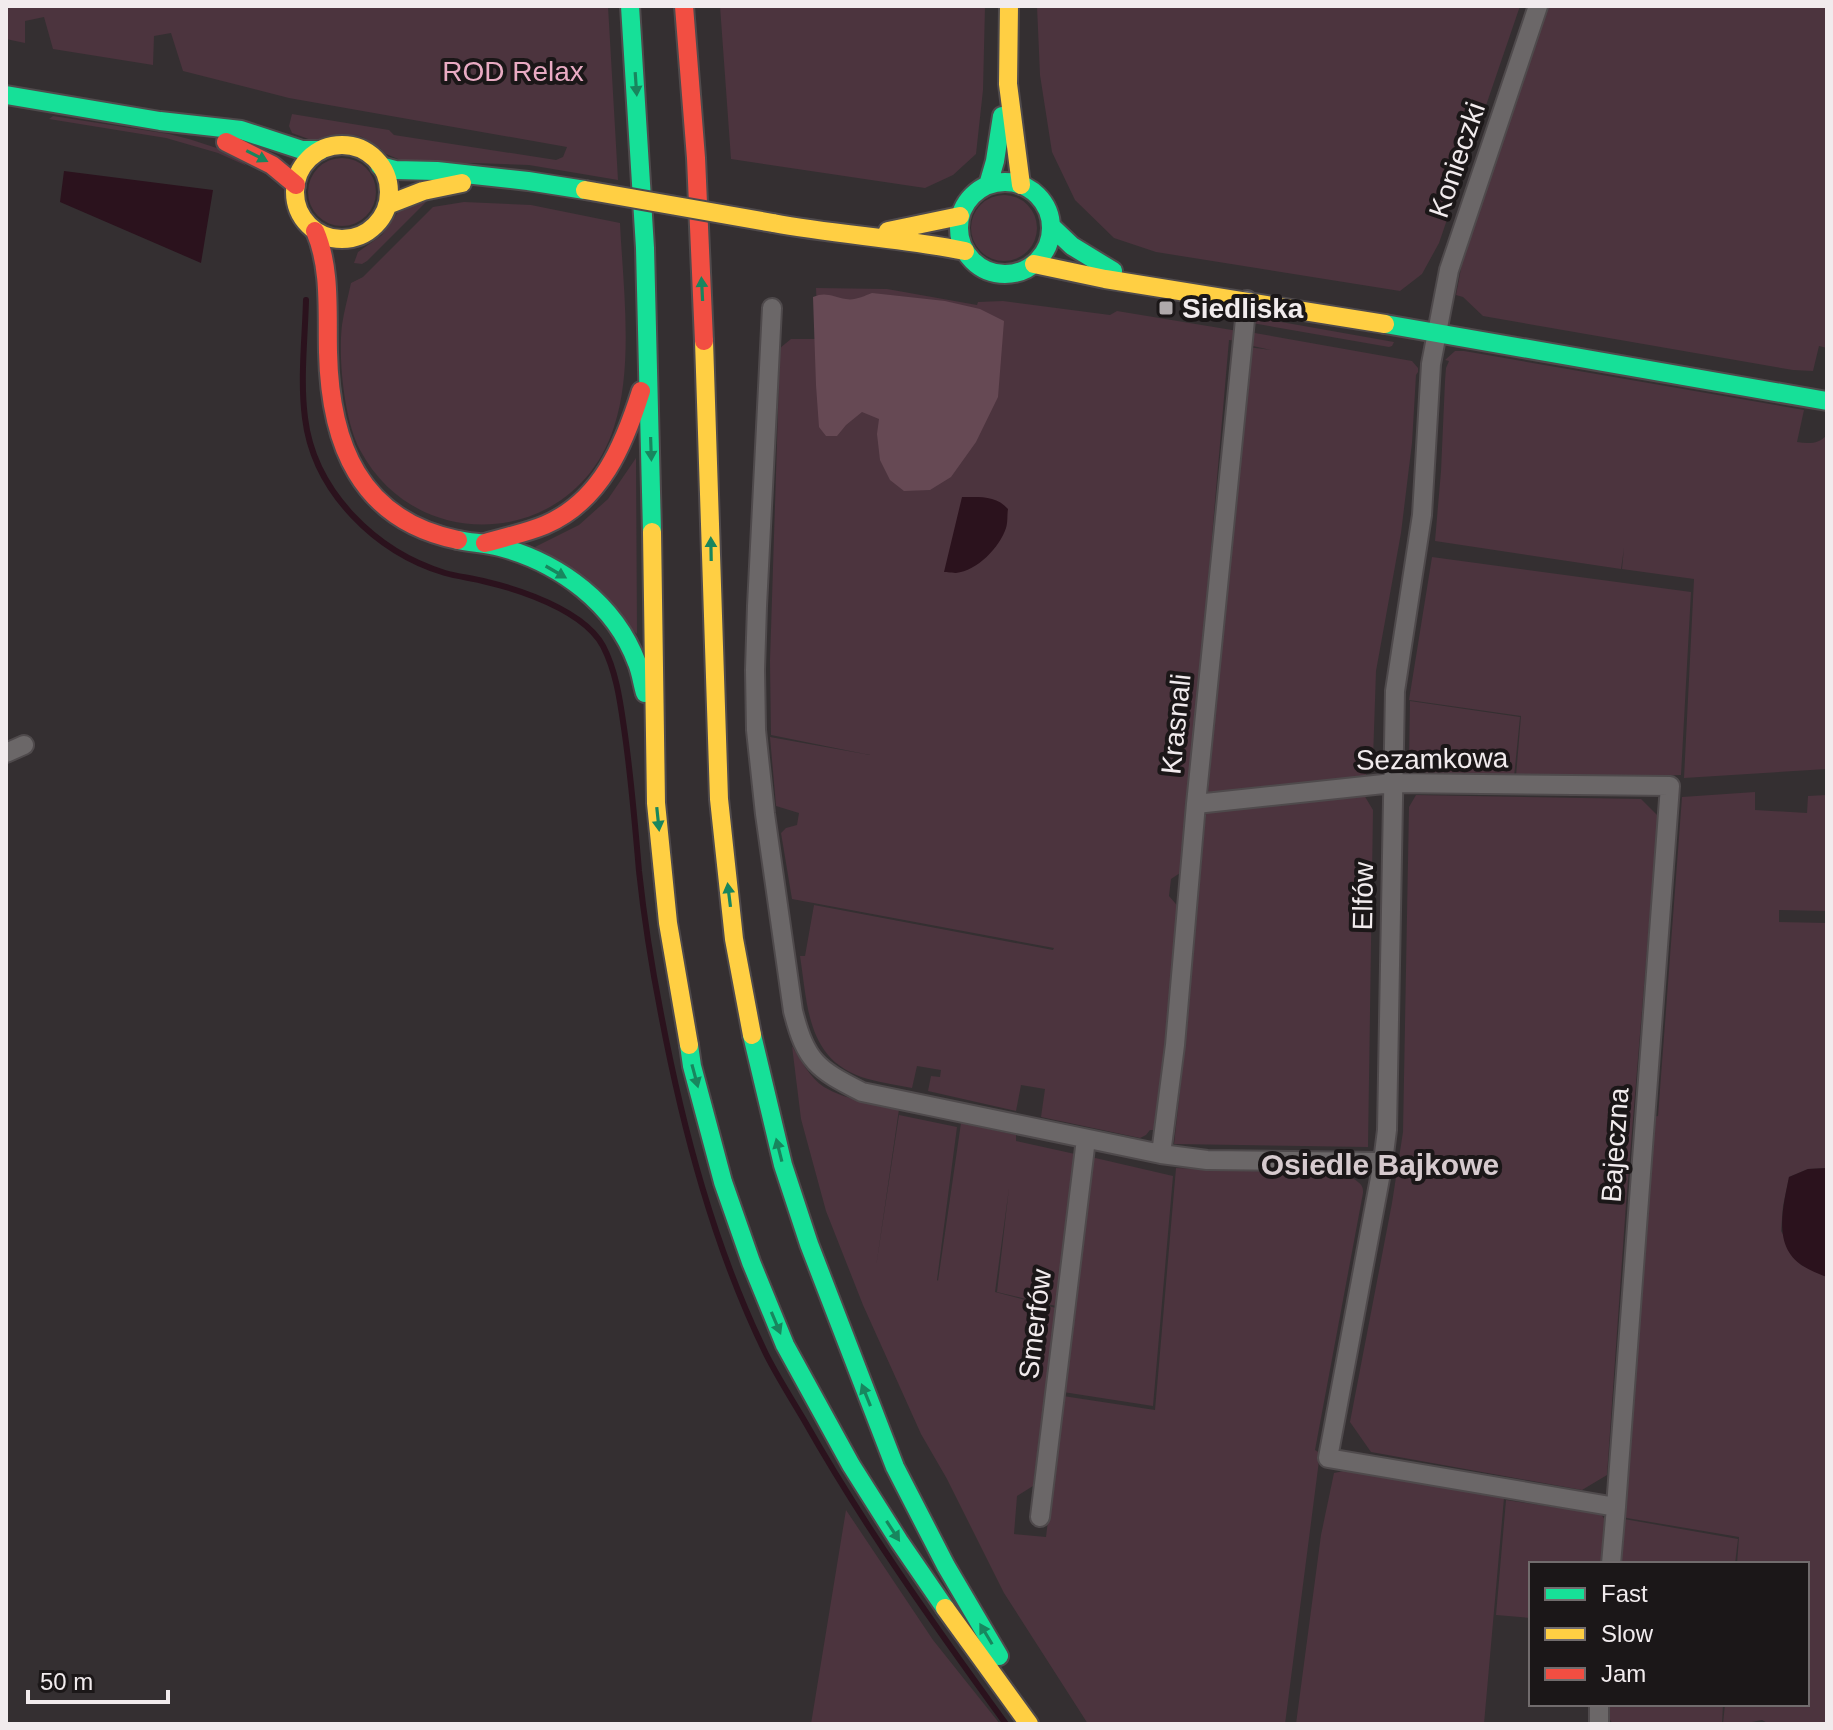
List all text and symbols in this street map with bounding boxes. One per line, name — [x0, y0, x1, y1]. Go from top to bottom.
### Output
park label: ROD Relax — [442, 56, 584, 87]
one-way arrow — [629, 72, 642, 97]
street label: Konieczki — [1423, 98, 1491, 222]
one-way arrow — [246, 150, 269, 163]
one-way arrow — [696, 276, 709, 301]
place label: Siedliska — [1182, 293, 1304, 324]
marker: Siedliska — [1157, 299, 1175, 317]
one-way arrow — [644, 437, 657, 462]
one-way arrow — [704, 536, 717, 561]
one-way arrow — [545, 565, 567, 579]
street label: Krasnali — [1155, 672, 1197, 776]
street label: Sezamkowa — [1355, 742, 1509, 776]
one-way arrow — [651, 807, 664, 832]
street label: Elfów — [1347, 861, 1379, 930]
one-way arrow — [723, 882, 736, 907]
one-way arrow — [689, 1064, 701, 1089]
street label: Bajeczna — [1596, 1086, 1635, 1204]
one-way arrow — [773, 1137, 785, 1162]
district label: Osiedle Bajkowe — [1261, 1148, 1499, 1181]
street label: Smerfów — [1013, 1267, 1057, 1381]
one-way arrow — [769, 1311, 782, 1335]
one-way arrow — [859, 1383, 872, 1407]
one-way arrow — [885, 1520, 899, 1542]
legend — [1529, 1562, 1809, 1706]
text: Fast — [1601, 1580, 1648, 1607]
text: Slow — [1601, 1620, 1654, 1647]
one-way arrow — [979, 1623, 993, 1645]
scale bar — [28, 1654, 168, 1704]
text: Jam — [1601, 1660, 1646, 1687]
text: 50 m — [40, 1668, 93, 1695]

